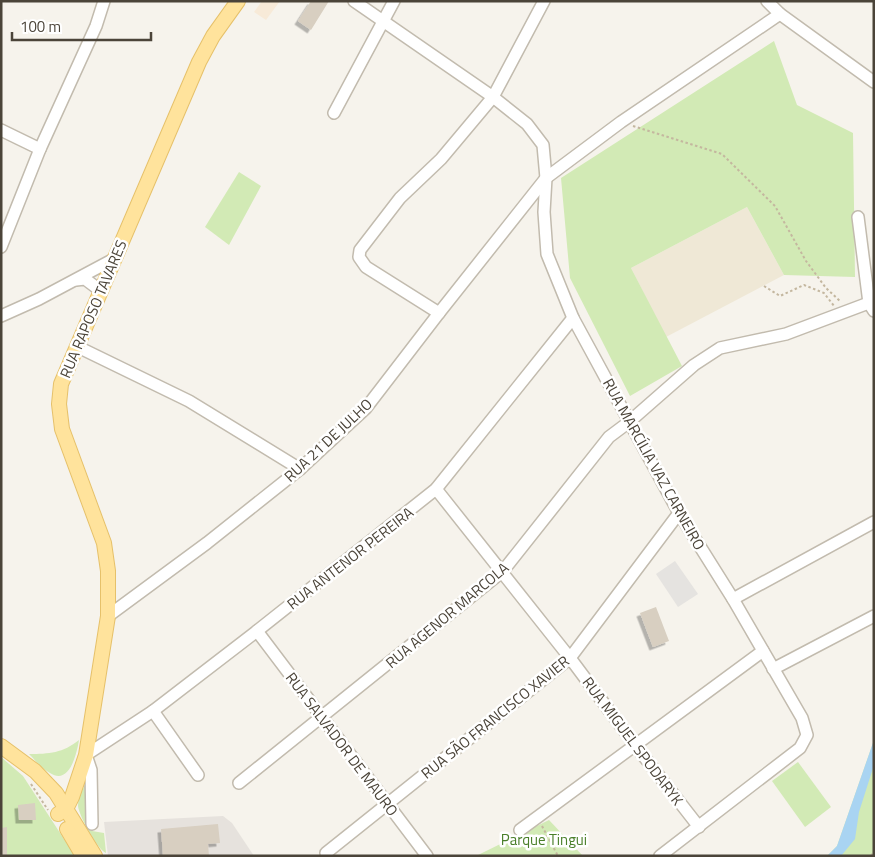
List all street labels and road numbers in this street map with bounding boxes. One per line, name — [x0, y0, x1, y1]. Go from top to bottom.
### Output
street label: RUA RAPOSO TAVARES — [54, 236, 132, 382]
street label: RUA MARCÍLIA VAZ CARNEIRO — [597, 374, 711, 554]
street label: RUA 21 DE JULHO — [279, 393, 377, 487]
street label: RUA ANTENOR PEREIRA — [282, 501, 418, 615]
street label: RUA AGENOR MARCOLA — [380, 556, 514, 674]
street label: RUA SÃO FRANCISCO XAVIER — [416, 650, 574, 784]
street label: RUA SALVADOR DE MAURO — [280, 667, 404, 821]
street label: RUA MIGUEL SPODARYK — [577, 672, 689, 811]

